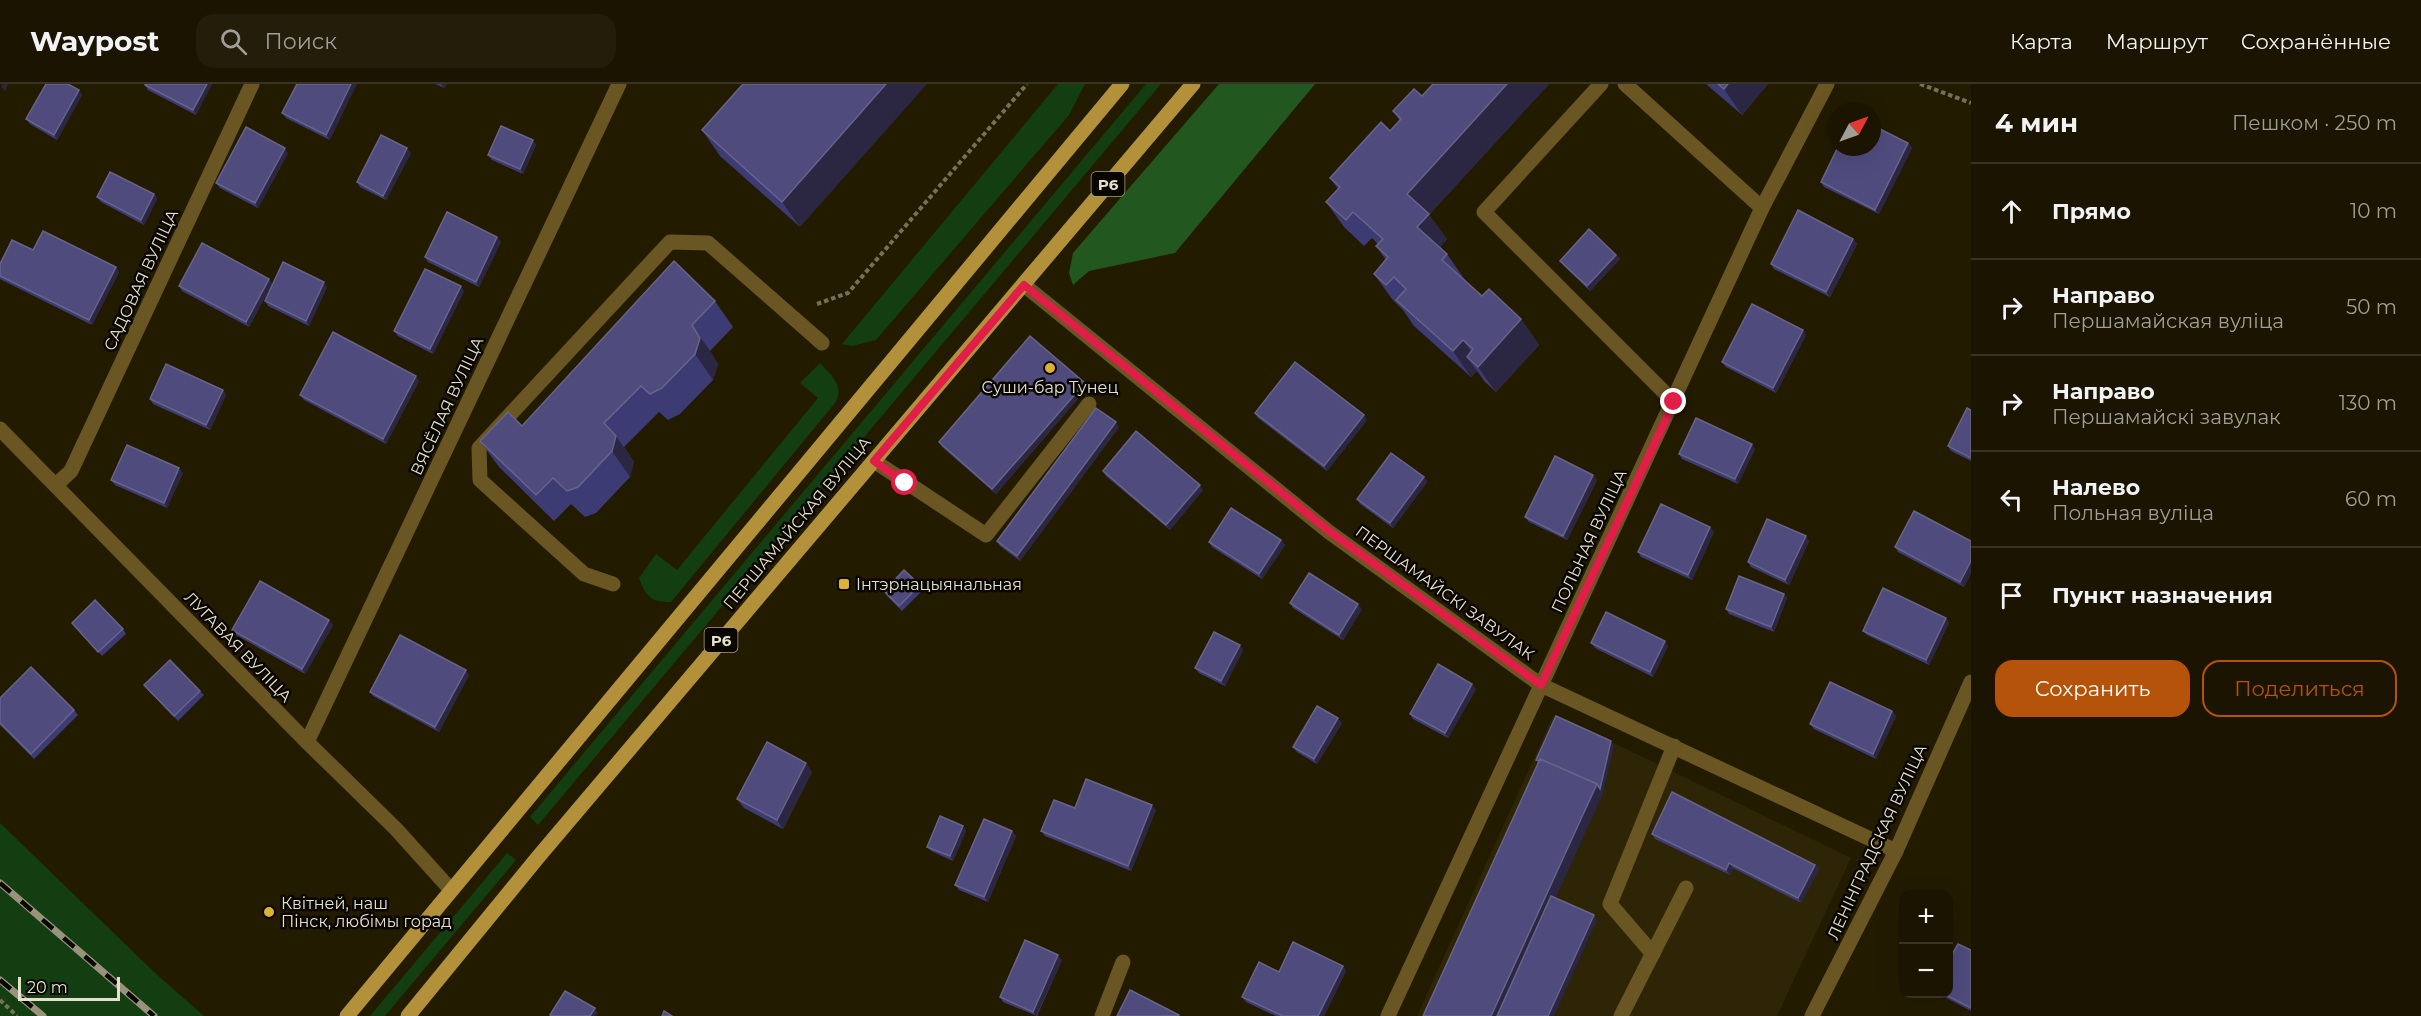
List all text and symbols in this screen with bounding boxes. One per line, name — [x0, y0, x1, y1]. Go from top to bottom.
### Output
search box — [196, 14, 616, 68]
text: Waypost — [30, 24, 160, 58]
icon: search — [217, 25, 250, 58]
text: Поиск — [265, 28, 337, 55]
text: Карта — [2010, 29, 2073, 54]
text: Маршрут — [2106, 29, 2208, 54]
text: Сохранённые — [2241, 29, 2391, 54]
north arrow — [1827, 102, 1881, 156]
text: 4 мин — [1995, 107, 2078, 139]
text: Пешком · 250 m — [2232, 111, 2397, 135]
road number: Р6 — [1092, 172, 1124, 196]
icon: ahead — [1995, 195, 2028, 228]
text: Прямо — [2052, 198, 2131, 225]
text: 10 m — [2350, 199, 2397, 223]
street label: САДОВАЯ ВУЛІЦА — [100, 206, 182, 354]
text: Направо — [2052, 282, 2155, 309]
icon: right — [1995, 291, 2028, 324]
text: 50 m — [2346, 295, 2397, 319]
text: Першамайская вуліца — [2052, 309, 2284, 333]
street label: ВЯСЁЛАЯ ВУЛІЦА — [406, 333, 487, 478]
marker: Суши-бар Тунец — [1043, 361, 1057, 375]
place label: Суши-бар Тунец — [982, 378, 1118, 397]
text: Направо — [2052, 378, 2155, 405]
icon: right — [1995, 387, 2028, 420]
route end — [1660, 388, 1686, 414]
text: 130 m — [2339, 391, 2397, 415]
text: Першамайскі завулак — [2052, 405, 2281, 429]
street label: ПЕРШАМАЙСКАЯ ВУЛІЦА — [719, 433, 875, 613]
street label: ПОЛЬНАЯ ВУЛІЦА — [1547, 466, 1631, 616]
route start — [891, 469, 917, 495]
text: Налево — [2052, 474, 2140, 501]
icon: left — [1995, 483, 2028, 516]
text: 60 m — [2345, 487, 2397, 511]
text: Польная вуліца — [2052, 501, 2214, 525]
street label: ПЕРШАМАЙСКІ ЗАВУЛАК — [1352, 522, 1538, 664]
place label: Інтэрнацыянальная — [856, 575, 1022, 594]
marker: Інтэрнацыянальная — [837, 577, 851, 591]
icon: arrive — [1995, 579, 2028, 612]
text: Пункт назначения — [2052, 582, 2273, 609]
street label: ЛУГАВАЯ ВУЛІЦА — [180, 588, 296, 706]
road number: Р6 — [704, 628, 738, 652]
button: Сохранить — [1995, 660, 2190, 717]
button: Поделиться — [2202, 660, 2397, 717]
street label: ЛЕНІНГРАДСКАЯ ВУЛІЦА — [1823, 741, 1931, 943]
map controls — [1899, 890, 1953, 998]
button: + — [1899, 890, 1953, 944]
place label: Квітней, наш Пінск, любімы горад — [281, 894, 452, 931]
marker: Квітней, наш Пінск, любімы горад — [262, 905, 276, 919]
button: − — [1899, 944, 1953, 998]
scale bar — [18, 974, 120, 1002]
text: 20 m — [27, 978, 68, 997]

